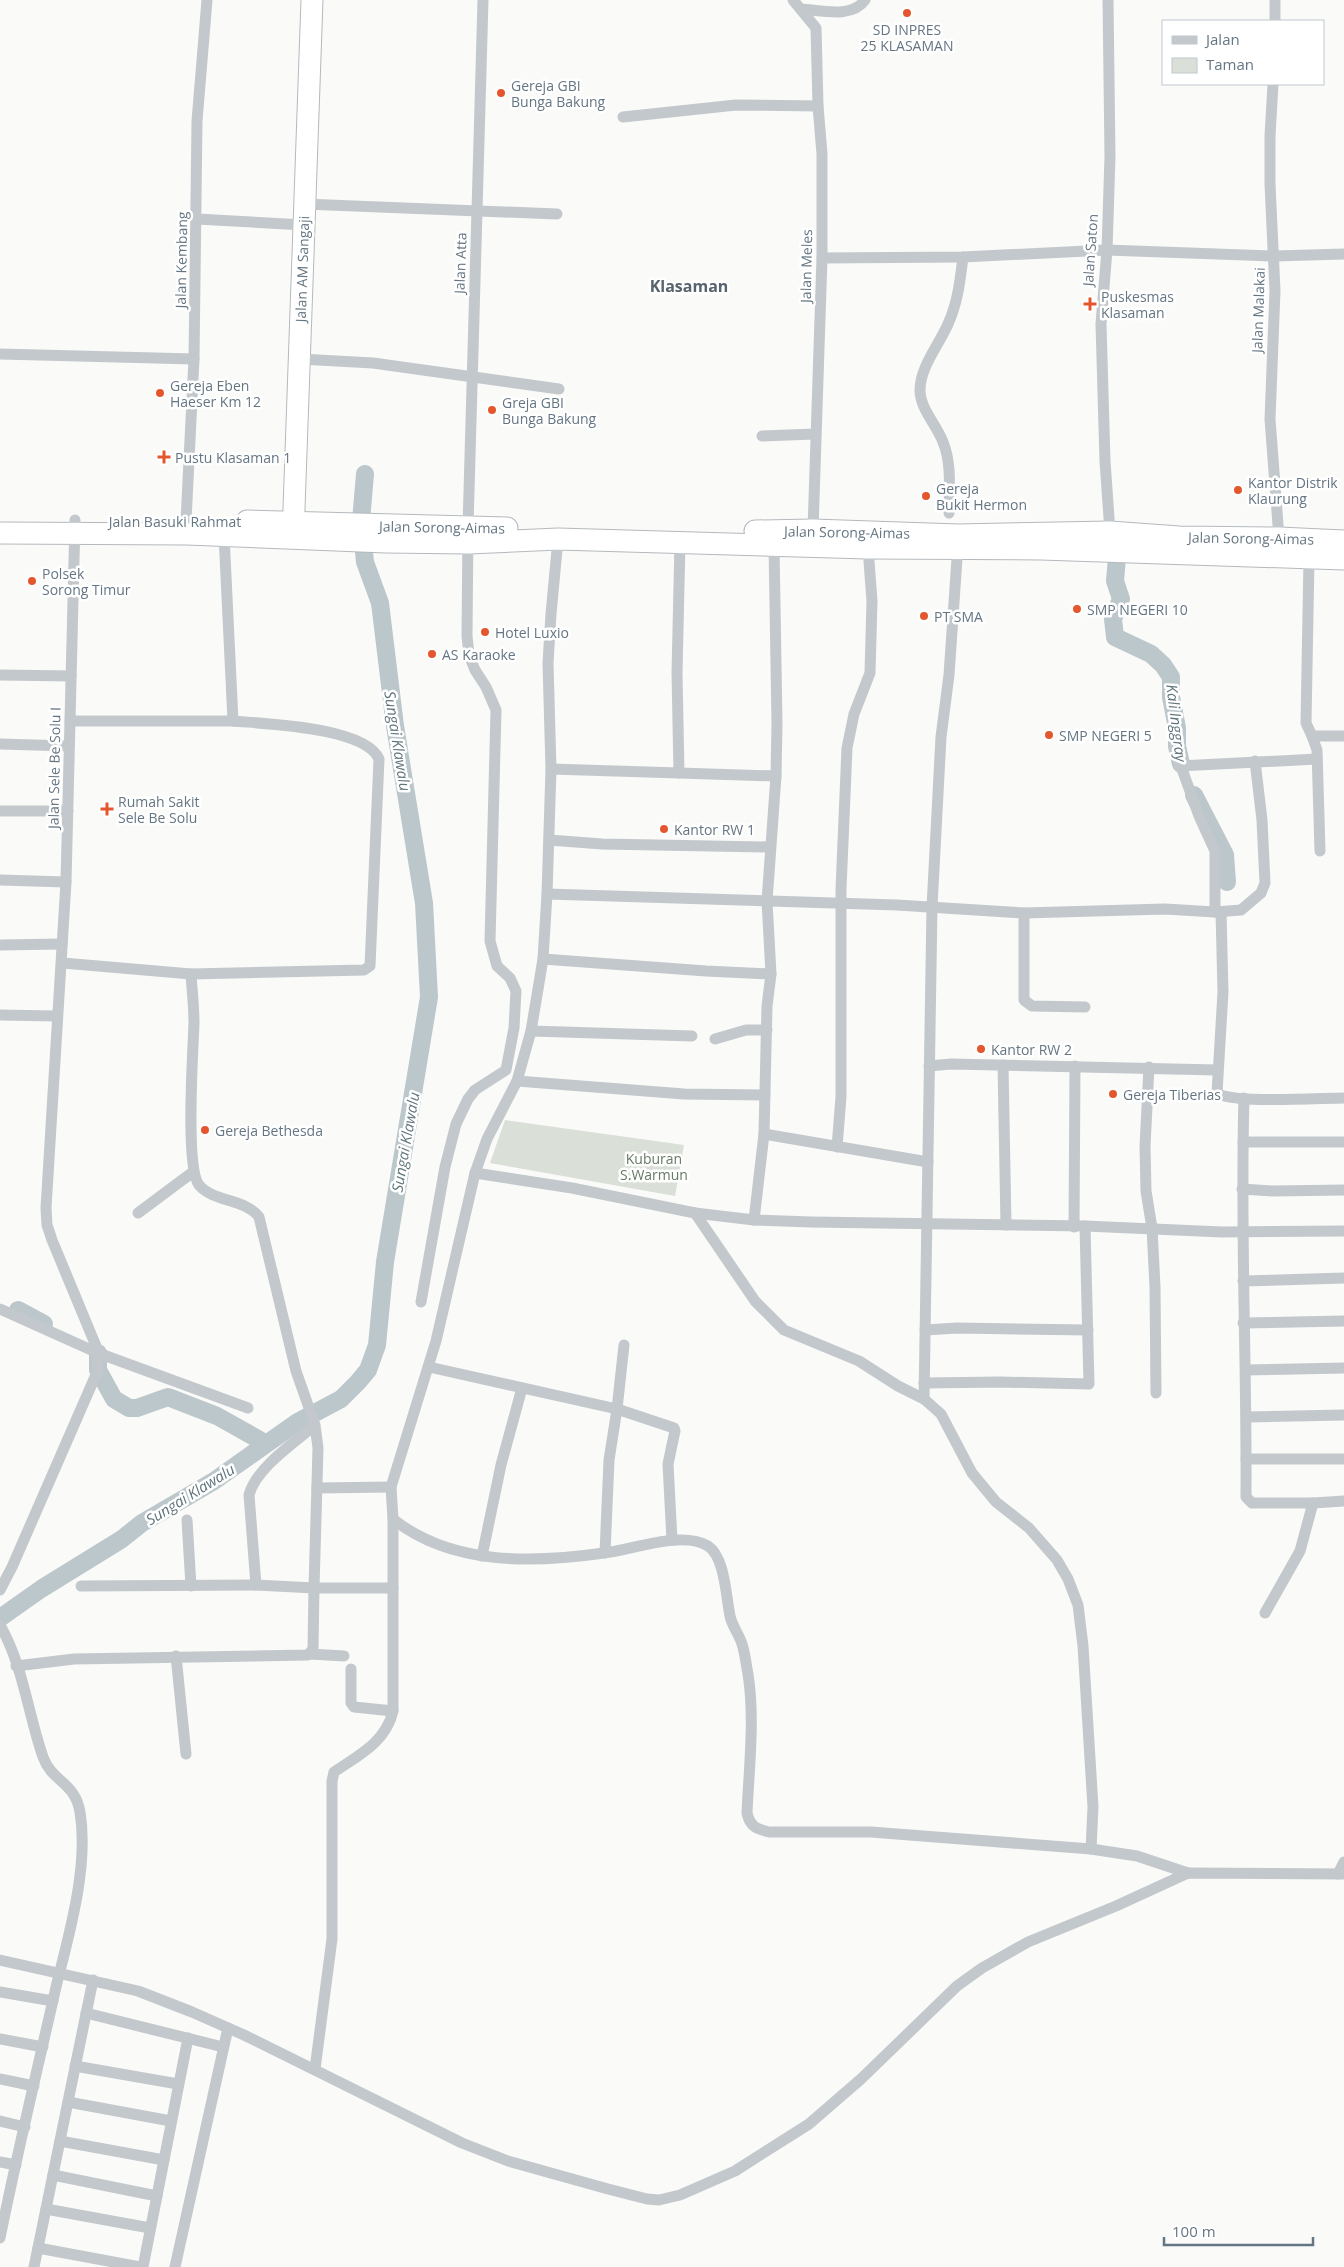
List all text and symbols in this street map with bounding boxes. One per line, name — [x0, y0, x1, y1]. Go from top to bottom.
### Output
marker: SD INPRES 25 KLASAMAN — [901, 7, 913, 19]
place label: SD INPRES 25 KLASAMAN — [861, 20, 953, 55]
legend — [1162, 20, 1324, 85]
text: Jalan — [1204, 29, 1240, 49]
text: Taman — [1206, 54, 1254, 74]
place label: Gereja GBI Bunga Bakung — [511, 76, 606, 111]
marker: Gereja GBI Bunga Bakung — [495, 87, 507, 99]
street label: Jalan Kembang — [171, 211, 191, 311]
street label: Jalan Saton — [1078, 213, 1102, 289]
street label: Jalan AM Sangaji — [291, 215, 313, 325]
street label: Jalan Meles — [796, 229, 816, 305]
street label: Jalan Atta — [449, 232, 471, 296]
street label: Jalan Malakai — [1247, 267, 1269, 355]
district label: Klasaman — [650, 275, 728, 297]
place label: Puskesmas Klasaman — [1101, 287, 1174, 322]
marker: Puskesmas Klasaman — [1083, 297, 1097, 311]
place label: Gereja Eben Haeser Km 12 — [170, 376, 261, 411]
marker: Gereja Eben Haeser Km 12 — [154, 387, 166, 399]
place label: Greja GBI Bunga Bakung — [502, 393, 597, 428]
marker: Greja GBI Bunga Bakung — [486, 404, 498, 416]
place label: Pustu Klasaman 1 — [175, 448, 291, 467]
marker: Pustu Klasaman 1 — [157, 450, 171, 464]
place label: Kantor Distrik Klaurung — [1248, 473, 1338, 508]
place label: Gereja Bukit Hermon — [936, 479, 1027, 514]
marker: Kantor Distrik Klaurung — [1232, 484, 1244, 496]
marker: Gereja Bukit Hermon — [920, 490, 932, 502]
street label: Jalan Basuki Rahmat — [107, 512, 241, 531]
street label: Jalan Sorong-Aimas — [377, 516, 505, 538]
street label: Jalan Sorong-Aimas — [782, 521, 910, 543]
street label: Jalan Sorong-Aimas — [1186, 527, 1314, 549]
place label: Polsek Sorong Timur — [42, 564, 131, 599]
marker: Polsek Sorong Timur — [26, 575, 38, 587]
place label: SMP NEGERI 10 — [1087, 600, 1188, 619]
marker: SMP NEGERI 10 — [1071, 603, 1083, 615]
place label: PT SMA — [934, 607, 983, 626]
marker: PT SMA — [918, 610, 930, 622]
place label: Hotel Luxio — [495, 623, 569, 642]
marker: Hotel Luxio — [479, 626, 491, 638]
place label: AS Karaoke — [442, 645, 516, 664]
marker: AS Karaoke — [426, 648, 438, 660]
water label: Kali Inggray — [1162, 683, 1192, 764]
water label: Sungai Klawalu — [380, 690, 416, 793]
street label: Jalan Sele Be Solu I — [43, 707, 65, 831]
place label: SMP NEGERI 5 — [1059, 726, 1152, 745]
marker: SMP NEGERI 5 — [1043, 729, 1055, 741]
place label: Rumah Sakit Sele Be Solu — [118, 792, 200, 827]
marker: Rumah Sakit Sele Be Solu — [100, 802, 114, 816]
place label: Kantor RW 1 — [674, 820, 755, 839]
marker: Kantor RW 1 — [658, 823, 670, 835]
place label: Kantor RW 2 — [991, 1040, 1072, 1059]
marker: Kantor RW 2 — [975, 1043, 987, 1055]
place label: Gereja Tiberias — [1123, 1085, 1221, 1104]
marker: Gereja Tiberias — [1107, 1088, 1119, 1100]
water label: Sungai Klawalu — [386, 1090, 424, 1194]
place label: Gereja Bethesda — [215, 1121, 323, 1140]
marker: Gereja Bethesda — [199, 1124, 211, 1136]
park label: Kuburan S.Warmun — [620, 1149, 688, 1184]
water label: Sungai Klawalu — [142, 1459, 238, 1529]
scale bar — [1164, 2214, 1313, 2246]
text: 100 m — [1172, 2221, 1216, 2241]

